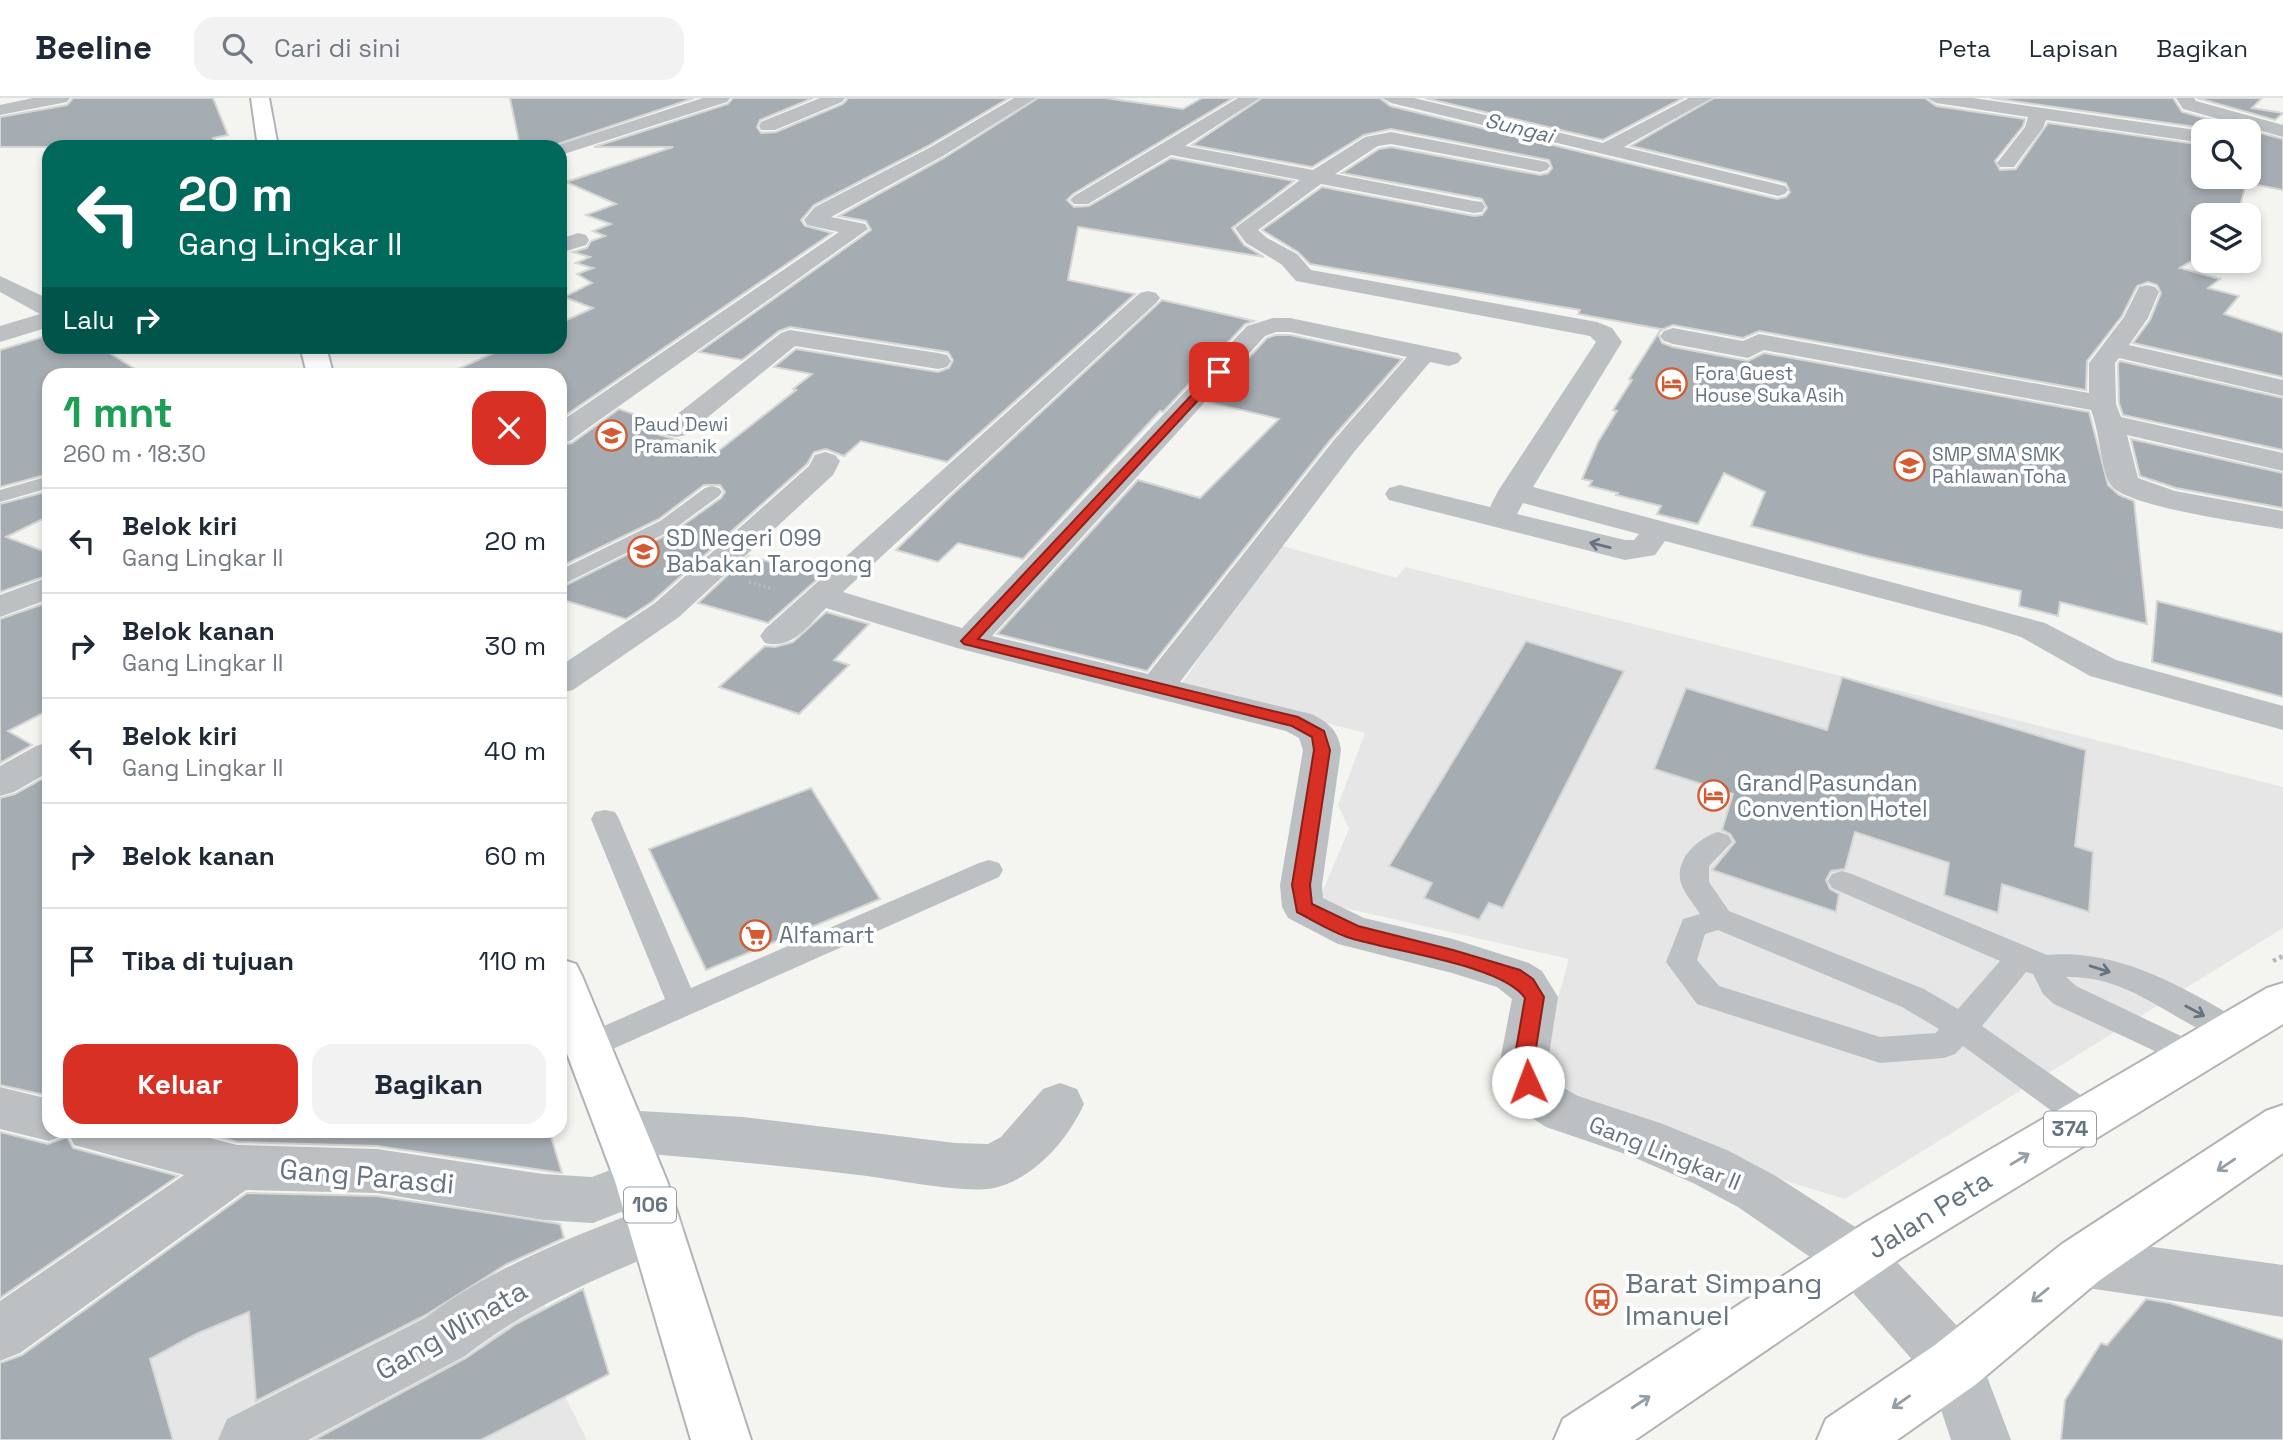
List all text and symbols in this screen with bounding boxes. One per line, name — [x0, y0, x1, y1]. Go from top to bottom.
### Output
search box — [194, 17, 684, 80]
text: Beeline — [35, 27, 152, 69]
icon: search — [218, 29, 256, 67]
text: Cari di sini — [274, 31, 401, 65]
text: Peta — [1938, 33, 1991, 64]
text: Lapisan — [2029, 33, 2118, 64]
text: Bagikan — [2156, 33, 2248, 64]
water label: Sungai — [1482, 106, 1559, 150]
map controls — [2191, 119, 2261, 273]
button: search — [2191, 119, 2261, 189]
text: 20 m — [178, 163, 293, 225]
icon: left — [63, 168, 154, 259]
button: layers — [2191, 203, 2261, 273]
text: Gang Lingkar II — [178, 224, 403, 264]
icon: right — [128, 301, 166, 339]
text: Lalu — [63, 303, 114, 337]
pin — [1189, 342, 1249, 402]
icon: arrive — [1200, 353, 1238, 391]
place label: Fora Guest House Suka Asih — [1695, 361, 1844, 408]
hotel icon: Fora Guest House Suka Asih — [1655, 367, 1689, 401]
text: 1 mnt — [63, 386, 173, 439]
button: close — [472, 391, 546, 465]
place label: Paud Dewi Pramanik — [634, 412, 728, 459]
school or university icon: Paud Dewi Pramanik — [594, 418, 628, 452]
text: 260 m · 18:30 — [63, 439, 206, 469]
place label: SMP SMA SMK Pahlawan Toha — [1932, 442, 2067, 489]
school or university icon: SMP SMA SMK Pahlawan Toha — [1892, 448, 1926, 482]
text: Belok kiri — [122, 509, 237, 543]
icon: left — [63, 522, 101, 560]
place label: SD Negeri 099 Babakan Tarogong — [666, 523, 872, 579]
text: 20 m — [485, 524, 546, 558]
school or university icon: SD Negeri 099 Babakan Tarogong — [626, 534, 660, 568]
one-way arrow — [1589, 538, 1612, 551]
text: Gang Lingkar II — [122, 543, 283, 573]
text: Belok kanan — [122, 614, 275, 648]
icon: right — [63, 627, 101, 665]
text: 30 m — [485, 629, 546, 663]
text: Gang Lingkar II — [122, 648, 283, 678]
text: Belok kiri — [122, 719, 237, 753]
icon: left — [63, 732, 101, 770]
text: 40 m — [484, 734, 546, 768]
text: Gang Lingkar II — [122, 753, 283, 783]
place label: Grand Pasundan Convention Hotel — [1737, 768, 1928, 824]
hotel icon: Grand Pasundan Convention Hotel — [1697, 779, 1731, 813]
icon: right — [63, 837, 101, 875]
text: Belok kanan — [122, 839, 275, 873]
text: 60 m — [484, 839, 546, 873]
supermarket icon: Alfamart — [739, 918, 773, 952]
place label: Alfamart — [779, 920, 875, 950]
icon: arrive — [63, 942, 101, 980]
text: Tiba di tujuan — [122, 944, 294, 978]
text: 110 m — [479, 944, 546, 978]
one-way arrow — [2089, 964, 2111, 977]
one-way arrow — [2184, 1004, 2205, 1018]
button: Keluar — [63, 1044, 298, 1124]
button: Bagikan — [312, 1044, 546, 1124]
position arrow — [1491, 1045, 1565, 1119]
street label: Gang Lingkar II — [1585, 1109, 1745, 1197]
road number: 374 — [2044, 1112, 2096, 1146]
street label: Gang Parasdi — [278, 1150, 456, 1202]
one-way arrow — [2009, 1151, 2029, 1165]
one-way arrow — [2217, 1158, 2237, 1172]
street label: Jalan Peta — [1860, 1161, 1998, 1267]
road number: 106 — [624, 1188, 676, 1222]
place label: Barat Simpang Imanuel — [1625, 1265, 1822, 1333]
street label: Gang Winata — [369, 1272, 533, 1388]
bus stop icon: Barat Simpang Imanuel — [1585, 1282, 1619, 1316]
one-way arrow — [2032, 1287, 2050, 1303]
one-way arrow — [1630, 1395, 1650, 1409]
one-way arrow — [1892, 1395, 1911, 1409]

